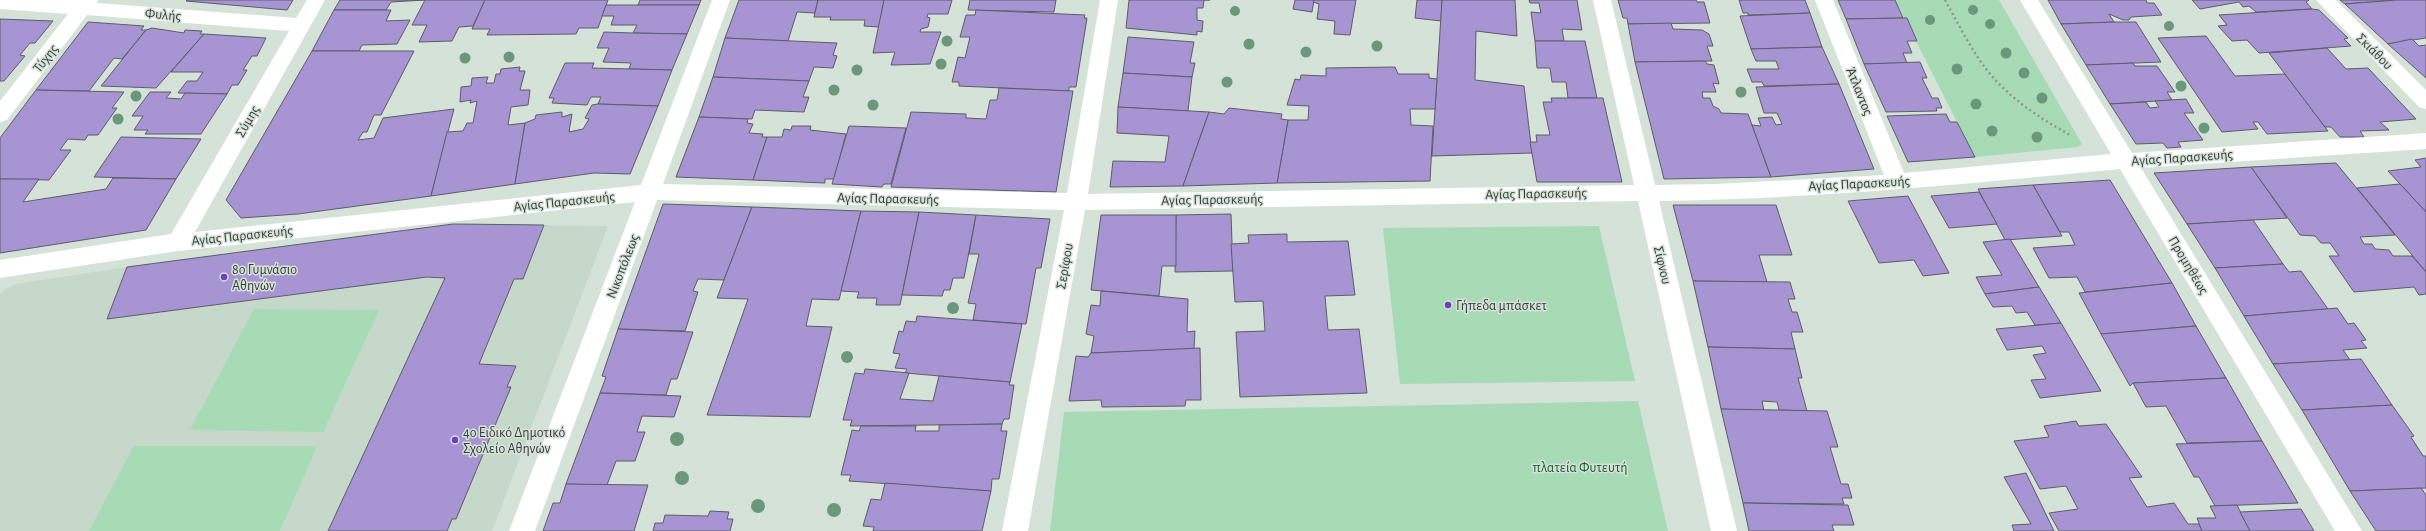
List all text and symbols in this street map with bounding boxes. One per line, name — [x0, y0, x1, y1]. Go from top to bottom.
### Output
street label: Φυλής — [144, 6, 182, 24]
street label: Σκιάθου — [2353, 31, 2395, 73]
street label: Τύχης — [31, 41, 61, 75]
street label: Άτλαντος — [1843, 65, 1875, 118]
street label: Σύμης — [233, 103, 263, 140]
street label: Αγίας Παρασκευής — [2131, 147, 2234, 169]
street label: Αγίας Παρασκευής — [1808, 174, 1911, 194]
street label: Αγίας Παρασκευής — [1485, 186, 1588, 202]
street label: Αγίας Παρασκευής — [513, 190, 616, 214]
street label: Αγίας Παρασκευής — [837, 191, 940, 207]
street label: Αγίας Παρασκευής — [1161, 192, 1264, 208]
street label: Αγίας Παρασκευής — [191, 224, 294, 248]
street label: Νικοπόλεως — [604, 232, 642, 301]
street label: Προμηθέως — [2165, 234, 2211, 297]
street label: Σερίφου — [1054, 242, 1076, 290]
street label: Σίφνου — [1651, 245, 1673, 286]
place label: 8ο Γυμνάσιο Αθηνών — [232, 263, 297, 293]
marker: 8ο Γυμνάσιο Αθηνών — [219, 272, 229, 282]
place label: Γήπεδα μπάσκετ — [1456, 299, 1548, 313]
marker: Γήπεδα μπάσκετ — [1443, 300, 1453, 310]
place label: 4ο Ειδικό Δημοτικό Σχολείο Αθηνών — [463, 426, 566, 456]
marker: 4ο Ειδικό Δημοτικό Σχολείο Αθηνών — [450, 435, 460, 445]
park label: πλατεία Φυτευτή — [1531, 461, 1628, 475]

